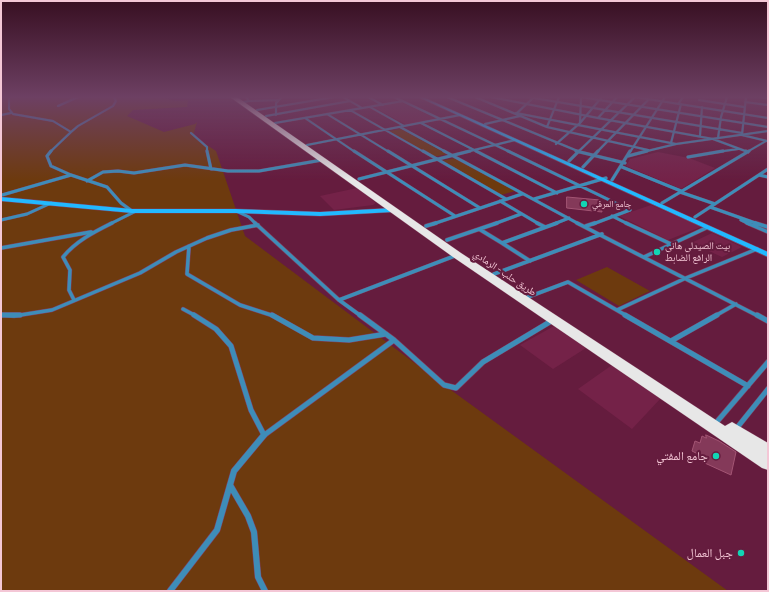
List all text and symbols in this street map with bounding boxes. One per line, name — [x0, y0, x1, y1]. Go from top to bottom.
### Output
marker: جامع العرفي — [579, 199, 589, 209]
place label: جامع العرفي — [592, 199, 632, 209]
place label: بيت الصيدلي هاني الرافع الضابط — [665, 240, 730, 264]
marker: بيت الصيدلي هاني الرافع الضابط — [652, 247, 662, 257]
street label: طريق حلب - الرمادي — [471, 248, 539, 298]
place label: جامع المفتي — [656, 449, 708, 463]
marker: جامع المفتي — [711, 451, 721, 461]
place label: جبل العمال — [687, 546, 733, 560]
marker: جبل العمال — [736, 548, 746, 558]

